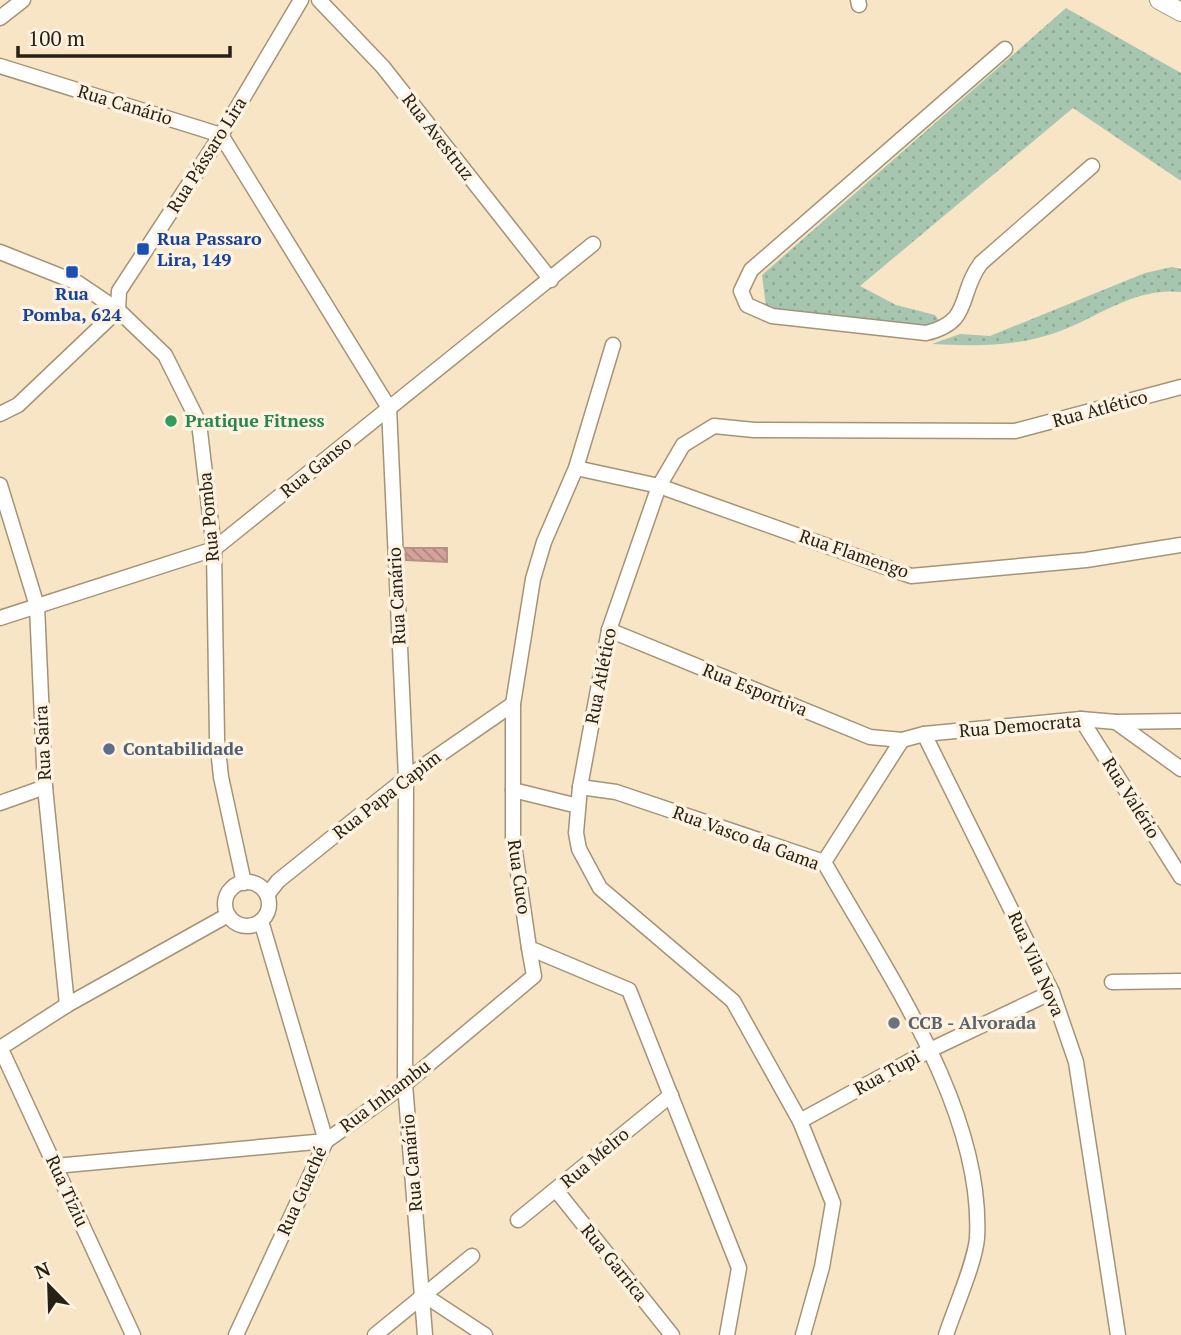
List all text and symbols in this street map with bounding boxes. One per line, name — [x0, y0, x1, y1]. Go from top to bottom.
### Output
scale bar — [18, 14, 229, 58]
text: 100 m — [28, 24, 85, 52]
street label: Rua Canário — [75, 78, 176, 130]
street label: Rua Avestruz — [397, 88, 480, 185]
street label: Rua Pássaro Lira — [161, 92, 251, 217]
place label: Rua Passaro Lira, 149 — [157, 226, 262, 271]
marker: Rua Passaro Lira, 149 — [135, 241, 151, 257]
marker: Rua Pomba, 624 — [64, 264, 80, 280]
place label: Rua Pomba, 624 — [22, 281, 122, 326]
street label: Rua Atlético — [1049, 384, 1150, 432]
place label: Pratique Fitness — [185, 408, 325, 432]
marker: Pratique Fitness — [163, 413, 179, 429]
street label: Rua Ganso — [275, 430, 356, 502]
street label: Rua Pomba — [192, 471, 224, 563]
street label: Rua Flamengo — [796, 523, 912, 583]
street label: Rua Canário — [381, 546, 411, 646]
street label: Rua Atlético — [579, 626, 621, 726]
street label: Rua Esportiva — [699, 657, 811, 721]
street label: Rua Saíra — [28, 705, 56, 781]
street label: Rua Democrata — [958, 708, 1082, 742]
place label: Contabilidade — [123, 736, 244, 760]
marker: Contabilidade — [101, 741, 117, 757]
street label: Rua Papa Capim — [328, 744, 446, 844]
street label: Rua Valério — [1097, 752, 1166, 843]
street label: Rua Vasco da Gama — [670, 799, 823, 875]
street label: Rua Cuco — [503, 838, 537, 916]
street label: Rua Vila Nova — [1003, 907, 1071, 1020]
place label: CCB - Alvorada — [908, 1010, 1036, 1034]
marker: CCB - Alvorada — [886, 1015, 902, 1031]
street label: Rua Tupi — [849, 1044, 924, 1100]
street label: Rua Inhambu — [334, 1053, 435, 1137]
street label: Rua Canário — [395, 1113, 427, 1213]
street label: Rua Melro — [555, 1122, 634, 1193]
street label: Rua Guaché — [271, 1142, 331, 1239]
street label: Rua Tiziu — [41, 1151, 95, 1230]
street label: Rua Garrica — [576, 1218, 654, 1306]
north arrow — [14, 1251, 84, 1321]
text: N — [31, 1255, 54, 1284]

